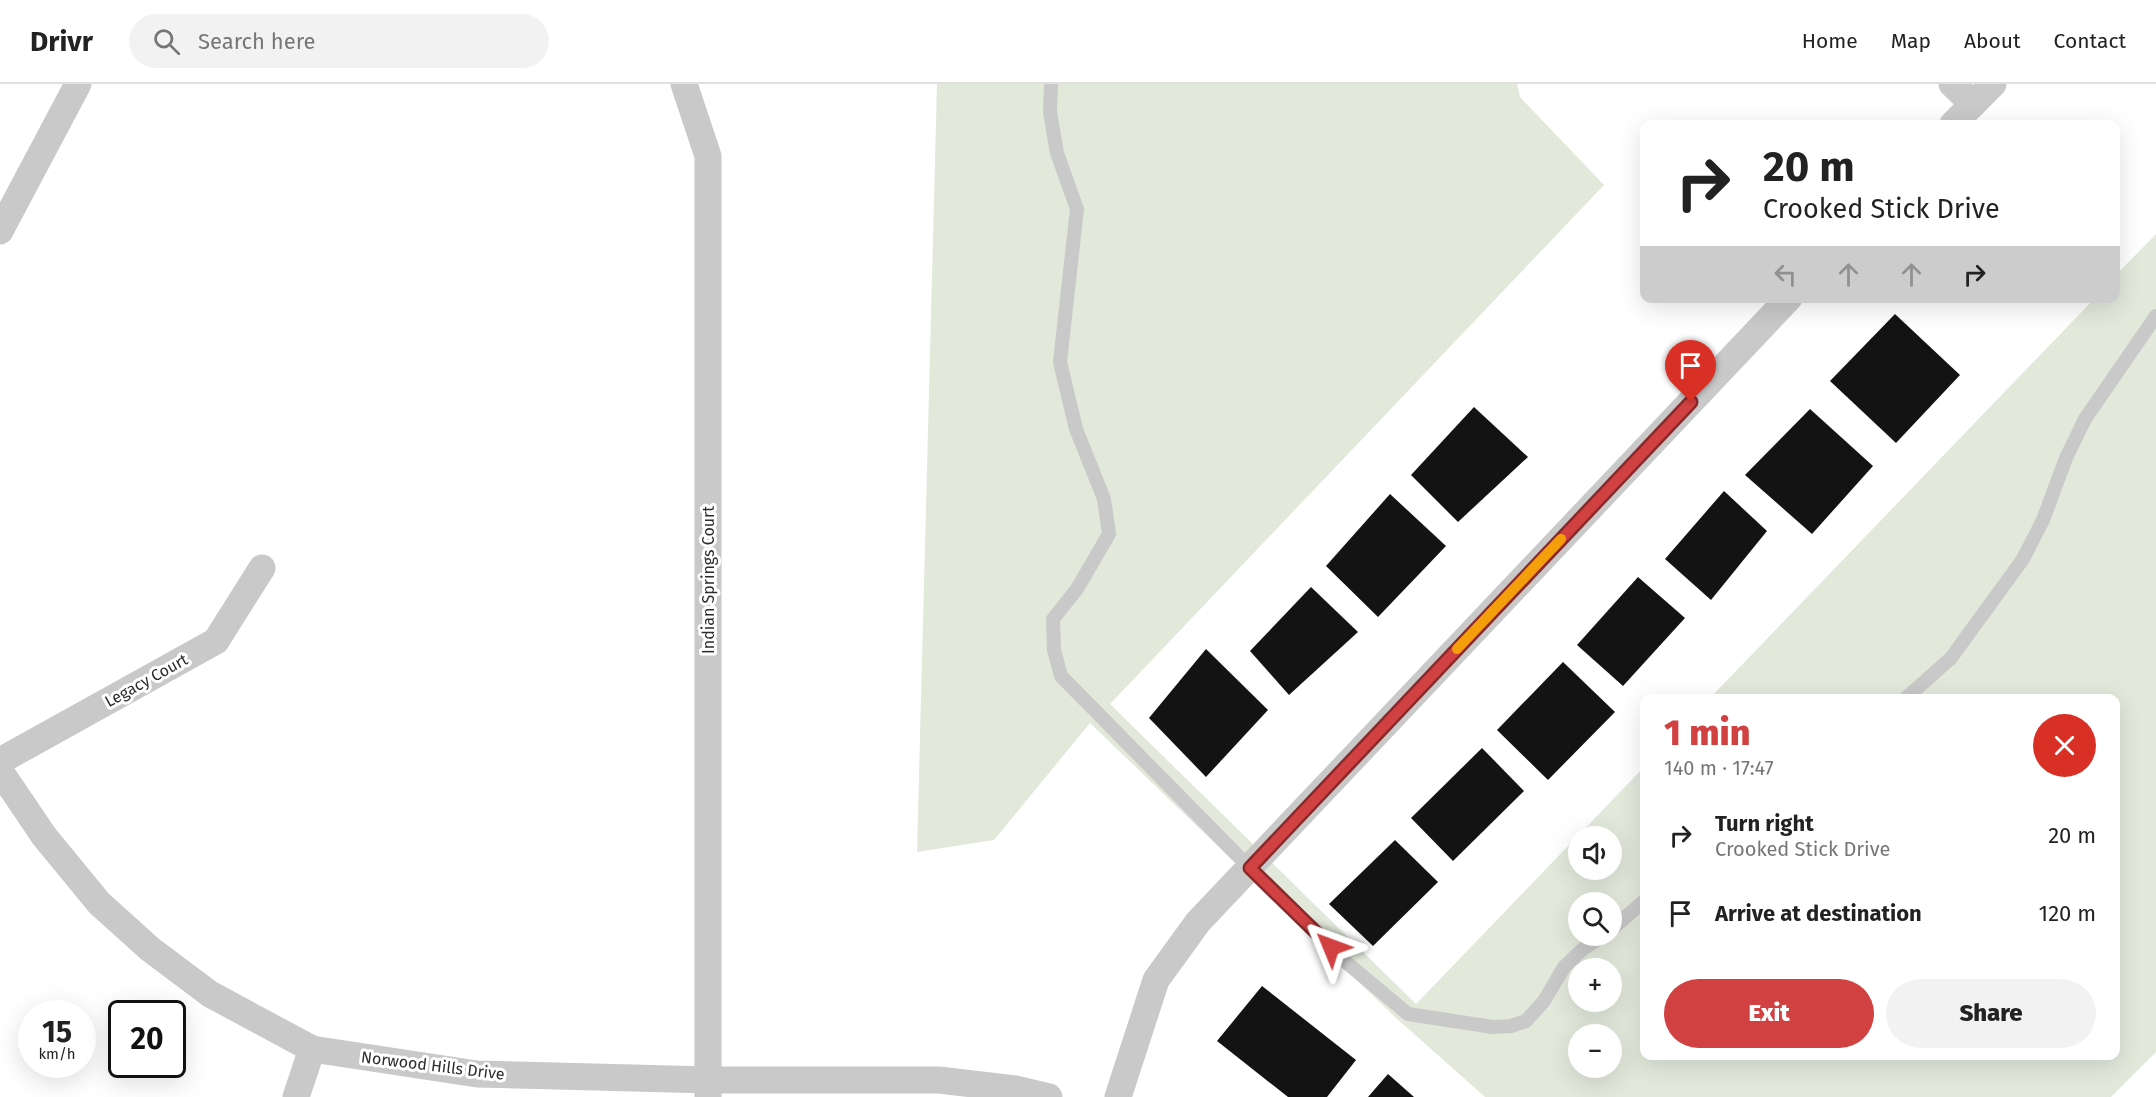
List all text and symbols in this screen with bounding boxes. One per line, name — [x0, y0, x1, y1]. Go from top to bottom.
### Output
search box — [129, 14, 549, 68]
text: Drivr — [30, 25, 93, 58]
icon: search — [150, 25, 183, 58]
text: Search here — [198, 28, 315, 55]
text: Home — [1802, 28, 1858, 54]
text: Map — [1891, 28, 1931, 54]
text: About — [1964, 28, 2021, 54]
text: Contact — [2054, 28, 2126, 54]
text: 20 m — [1763, 142, 1855, 192]
icon: right — [1664, 144, 1742, 222]
text: Crooked Stick Drive — [1763, 193, 2000, 225]
icon: left — [1769, 258, 1802, 291]
icon: ahead — [1832, 258, 1865, 291]
icon: ahead — [1895, 258, 1928, 291]
icon: right — [1958, 258, 1991, 291]
pin — [1665, 340, 1716, 402]
icon: arrive — [1674, 349, 1707, 382]
street label: Indian Springs Court — [699, 506, 718, 654]
street label: Legacy Court — [101, 650, 191, 711]
text: 1 min — [1664, 711, 1750, 755]
button: close — [2033, 714, 2096, 777]
text: 140 m · 17:47 — [1664, 756, 1774, 780]
text: Turn right — [1715, 810, 1814, 837]
icon: right — [1664, 819, 1697, 852]
text: 20 m — [2048, 822, 2096, 849]
map controls — [1568, 826, 1622, 1078]
button: sound — [1568, 826, 1622, 880]
text: Crooked Stick Drive — [1715, 837, 1890, 861]
button: search — [1568, 892, 1622, 946]
icon: arrive — [1664, 897, 1697, 930]
text: Arrive at destination — [1715, 900, 1922, 927]
text: 120 m — [2039, 900, 2096, 927]
position arrow — [1299, 915, 1363, 979]
button: + — [1568, 958, 1622, 1012]
button: Exit — [1664, 979, 1874, 1048]
button: Share — [1886, 979, 2096, 1048]
speed limit sign: 20 — [108, 1000, 186, 1078]
text: 15 — [42, 1014, 72, 1050]
button: − — [1568, 1024, 1622, 1078]
text: km/h — [38, 1045, 76, 1063]
street label: Norwood Hills Drive — [360, 1047, 506, 1084]

